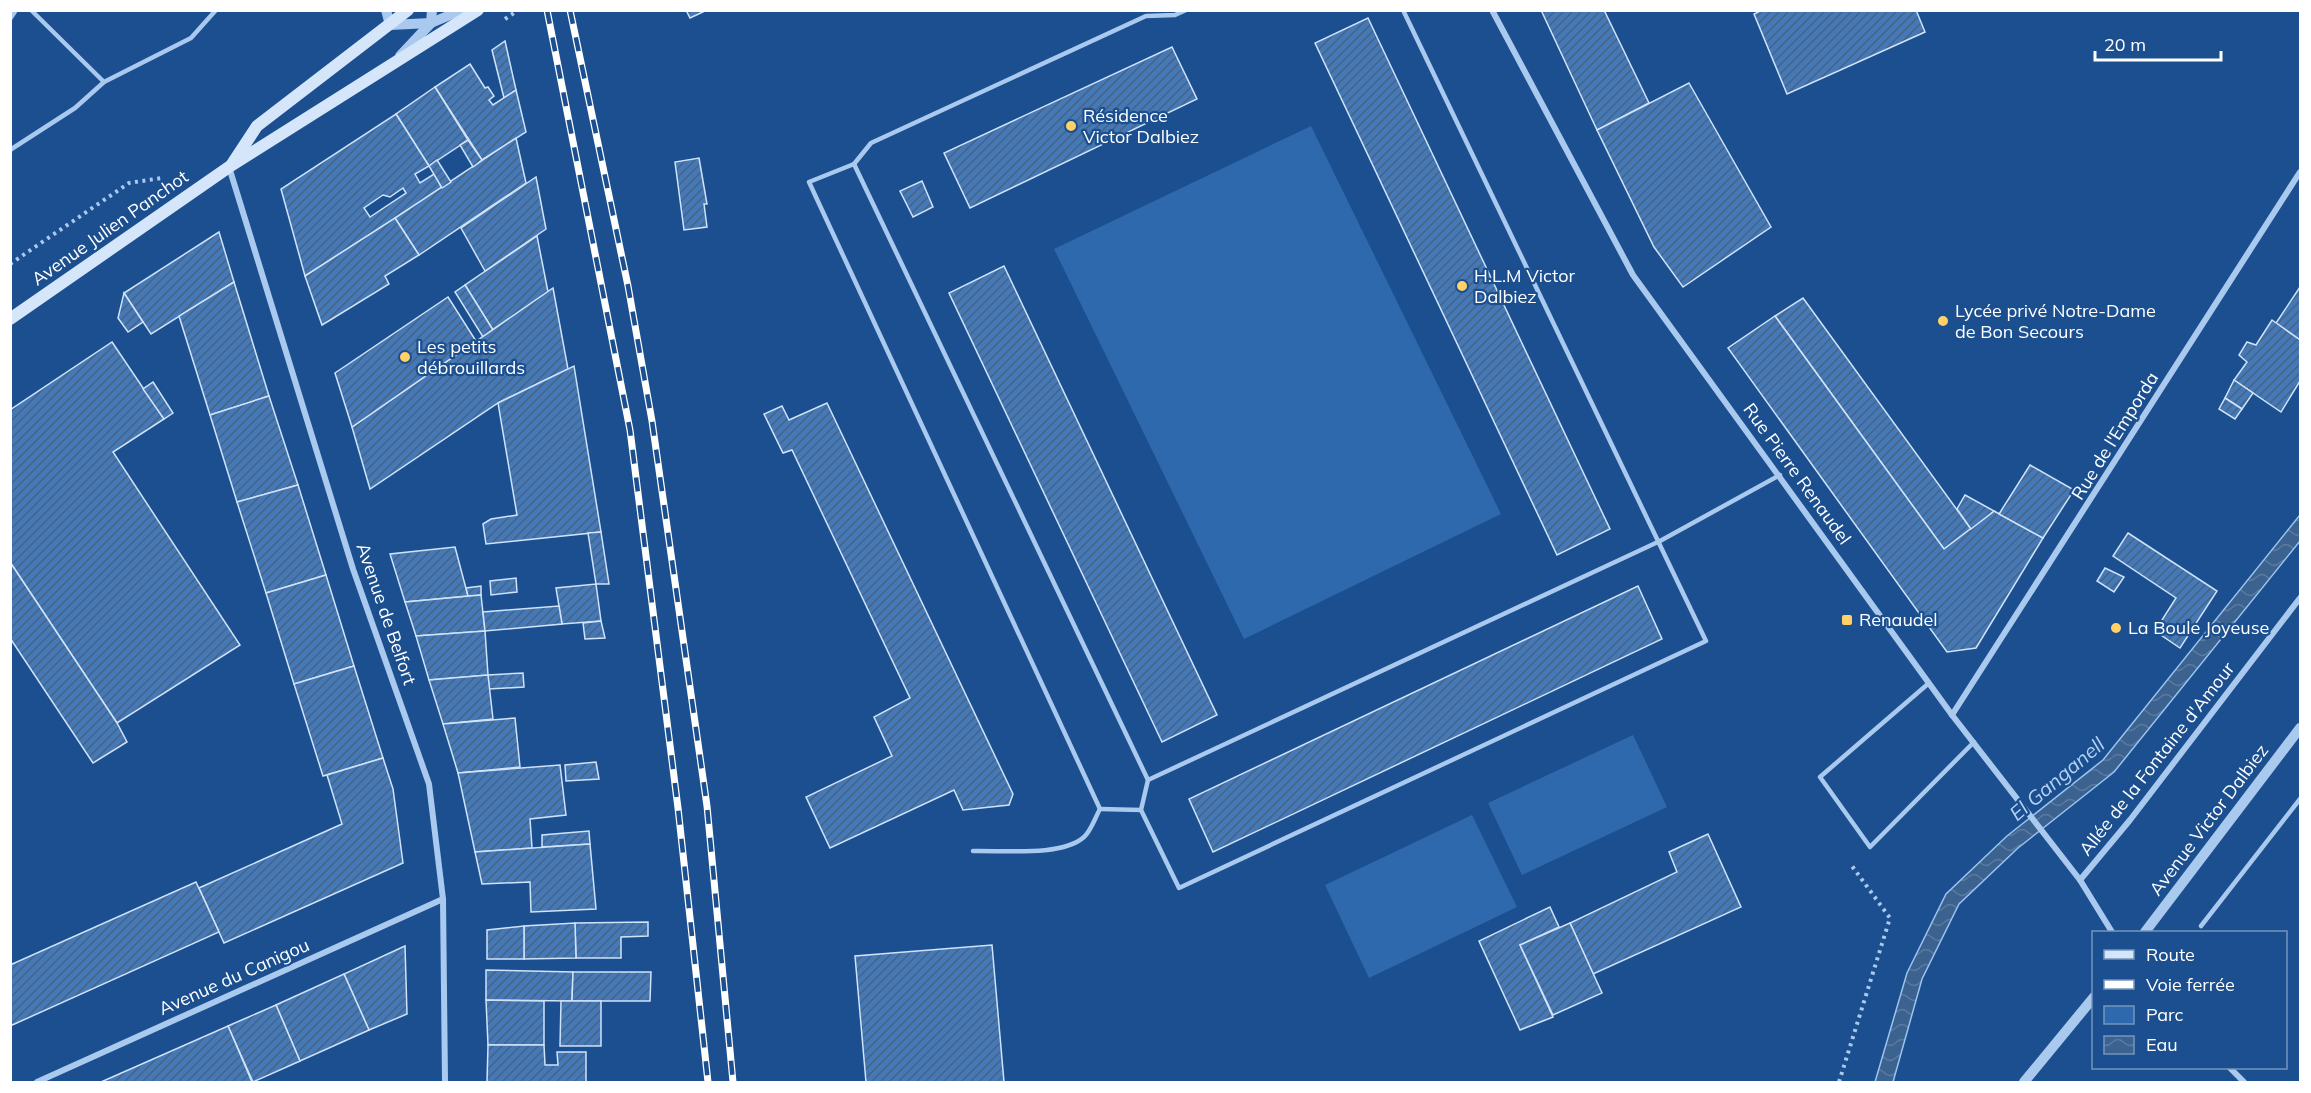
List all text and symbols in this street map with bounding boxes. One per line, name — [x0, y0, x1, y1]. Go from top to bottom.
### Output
scale bar — [2095, 24, 2221, 62]
text: 20 m — [2104, 33, 2146, 56]
place label: Résidence Victor Dalbiez — [1083, 104, 1199, 148]
marker: Résidence Victor Dalbiez — [1064, 119, 1078, 133]
street label: Avenue Julien Panchot — [27, 165, 192, 290]
place label: H.L.M Victor Dalbiez — [1474, 264, 1575, 308]
marker: H.L.M Victor Dalbiez — [1455, 279, 1469, 293]
place label: Lycée privé Notre-Dame de Bon Secours — [1955, 299, 2156, 343]
marker: Lycée privé Notre-Dame de Bon Secours — [1936, 314, 1950, 328]
place label: Les petits débrouillards — [417, 335, 525, 379]
marker: Les petits débrouillards — [398, 350, 412, 364]
street label: Rue de l'Emporda — [2066, 368, 2163, 504]
street label: Rue Pierre Renaudel — [1738, 398, 1856, 549]
street label: Avenue de Belfort — [351, 540, 422, 688]
place label: Renaudel — [1859, 608, 1938, 631]
marker: Renaudel — [1840, 613, 1854, 627]
place label: La Boule Joyeuse — [2128, 616, 2269, 639]
marker: La Boule Joyeuse — [2109, 621, 2123, 635]
street label: Allée de la Fontaine d'Amour — [2074, 657, 2240, 860]
water label: El Ganganell — [2004, 732, 2109, 826]
street label: Avenue Victor Dalbiez — [2144, 739, 2273, 900]
legend — [2092, 931, 2287, 1069]
street label: Avenue du Canigou — [155, 933, 313, 1020]
text: Route — [2146, 943, 2195, 966]
text: Voie ferrée — [2146, 973, 2235, 996]
text: Parc — [2146, 1003, 2184, 1026]
text: Eau — [2146, 1033, 2178, 1056]

